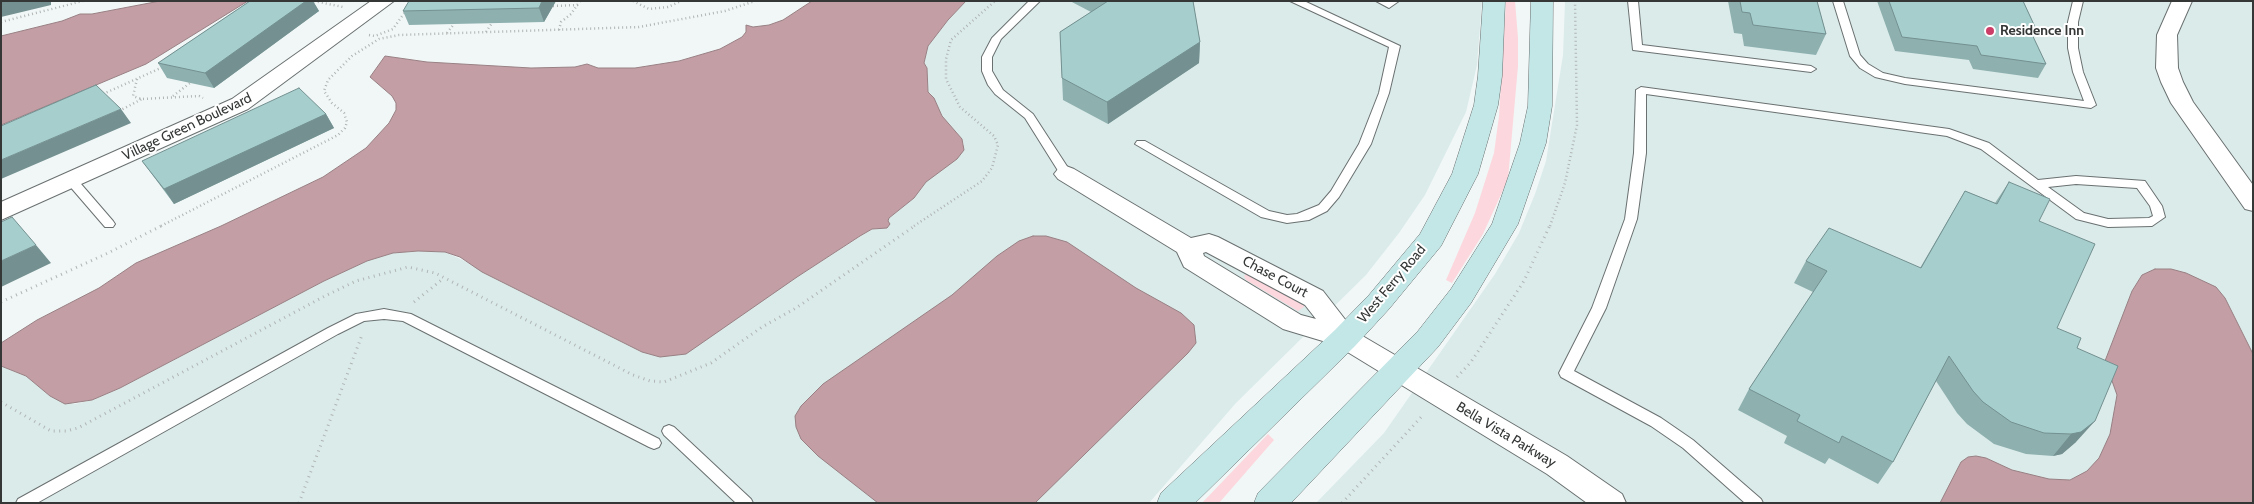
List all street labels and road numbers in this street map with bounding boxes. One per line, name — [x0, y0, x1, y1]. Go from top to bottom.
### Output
street label: Village Green Boulevard — [120, 90, 254, 164]
street label: West Ferry Road — [1354, 242, 1430, 326]
street label: Chase Court — [1239, 253, 1311, 301]
street label: Bella Vista Parkway — [1453, 399, 1559, 471]

